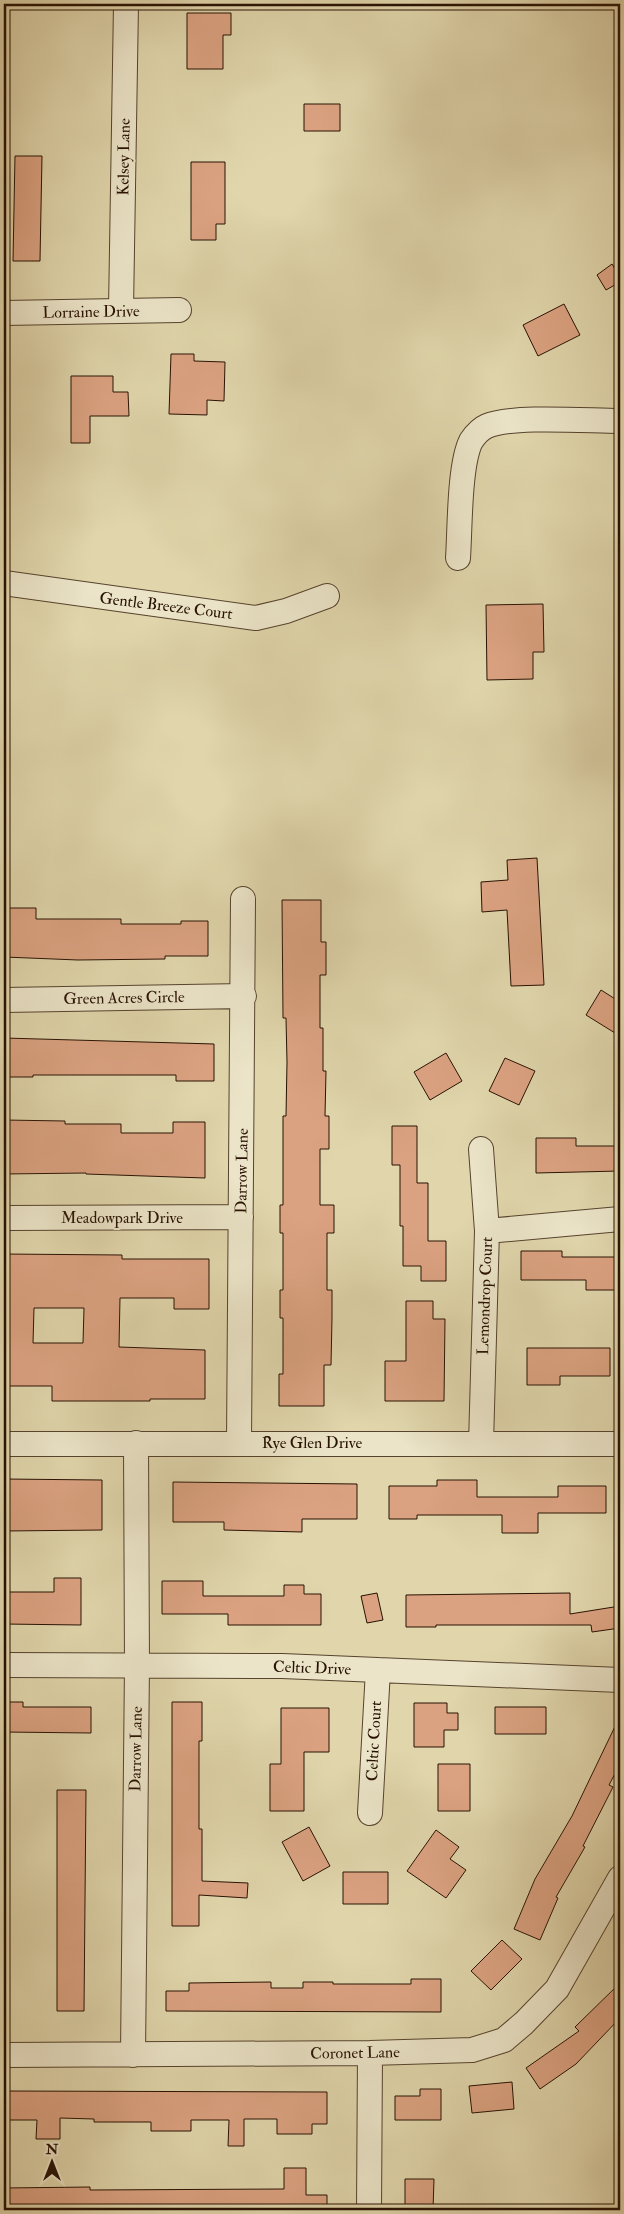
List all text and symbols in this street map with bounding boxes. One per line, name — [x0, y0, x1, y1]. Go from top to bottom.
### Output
street label: Kelsey Lane — [113, 118, 135, 196]
street label: Lorraine Drive — [42, 301, 140, 323]
street label: Gentle Breeze Court — [98, 588, 234, 624]
street label: Green Acres Circle — [63, 987, 185, 1009]
street label: Darrow Lane — [231, 1128, 253, 1214]
street label: Meadowpark Drive — [61, 1208, 183, 1229]
street label: Lemondrop Court — [473, 1237, 498, 1356]
street label: Rye Glen Drive — [262, 1433, 363, 1453]
street label: Celtic Drive — [273, 1657, 352, 1679]
street label: Celtic Court — [362, 1700, 386, 1782]
street label: Darrow Lane — [125, 1706, 147, 1792]
street label: Coronet Lane — [310, 2042, 400, 2064]
north arrow — [28, 2136, 78, 2186]
text: N — [45, 2141, 59, 2158]

